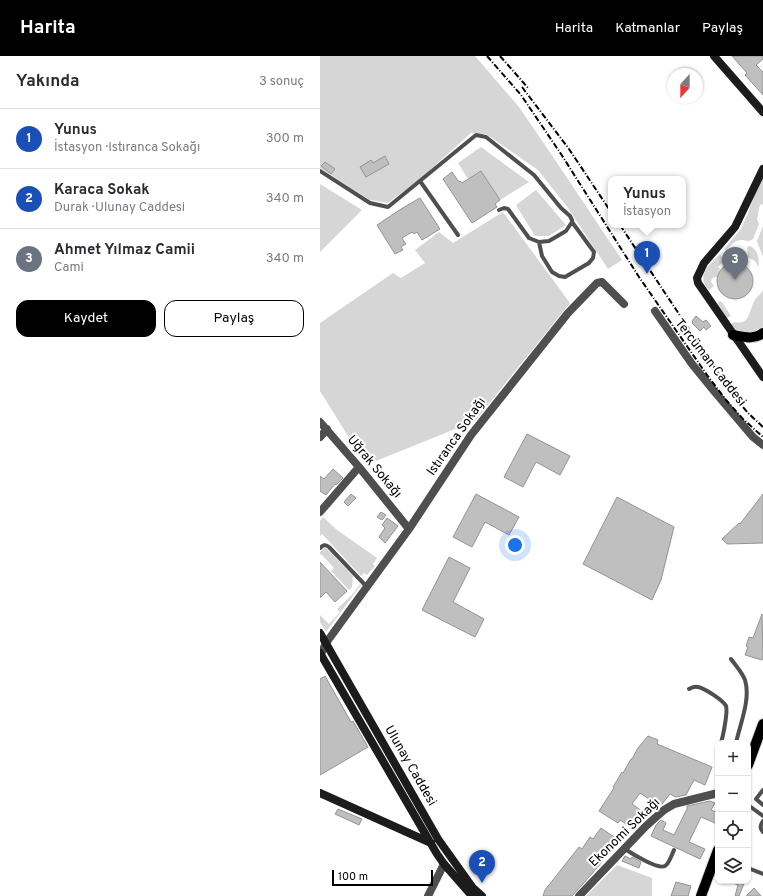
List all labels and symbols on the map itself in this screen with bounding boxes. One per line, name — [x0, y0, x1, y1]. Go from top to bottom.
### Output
north arrow — [667, 68, 703, 104]
pin: 1 — [634, 241, 660, 274]
pin: 3 — [722, 247, 748, 280]
street label: Tercüman Caddesi — [671, 316, 749, 410]
street label: Istıranca Sokağı — [424, 395, 490, 479]
street label: Uğrak Sokağı — [343, 432, 405, 502]
your location — [505, 535, 525, 555]
street label: Ulunay Caddesi — [381, 723, 439, 809]
street label: Ekonomi Sokağı — [586, 795, 664, 871]
pin: 2 — [469, 850, 495, 883]
scale bar — [332, 868, 433, 887]

